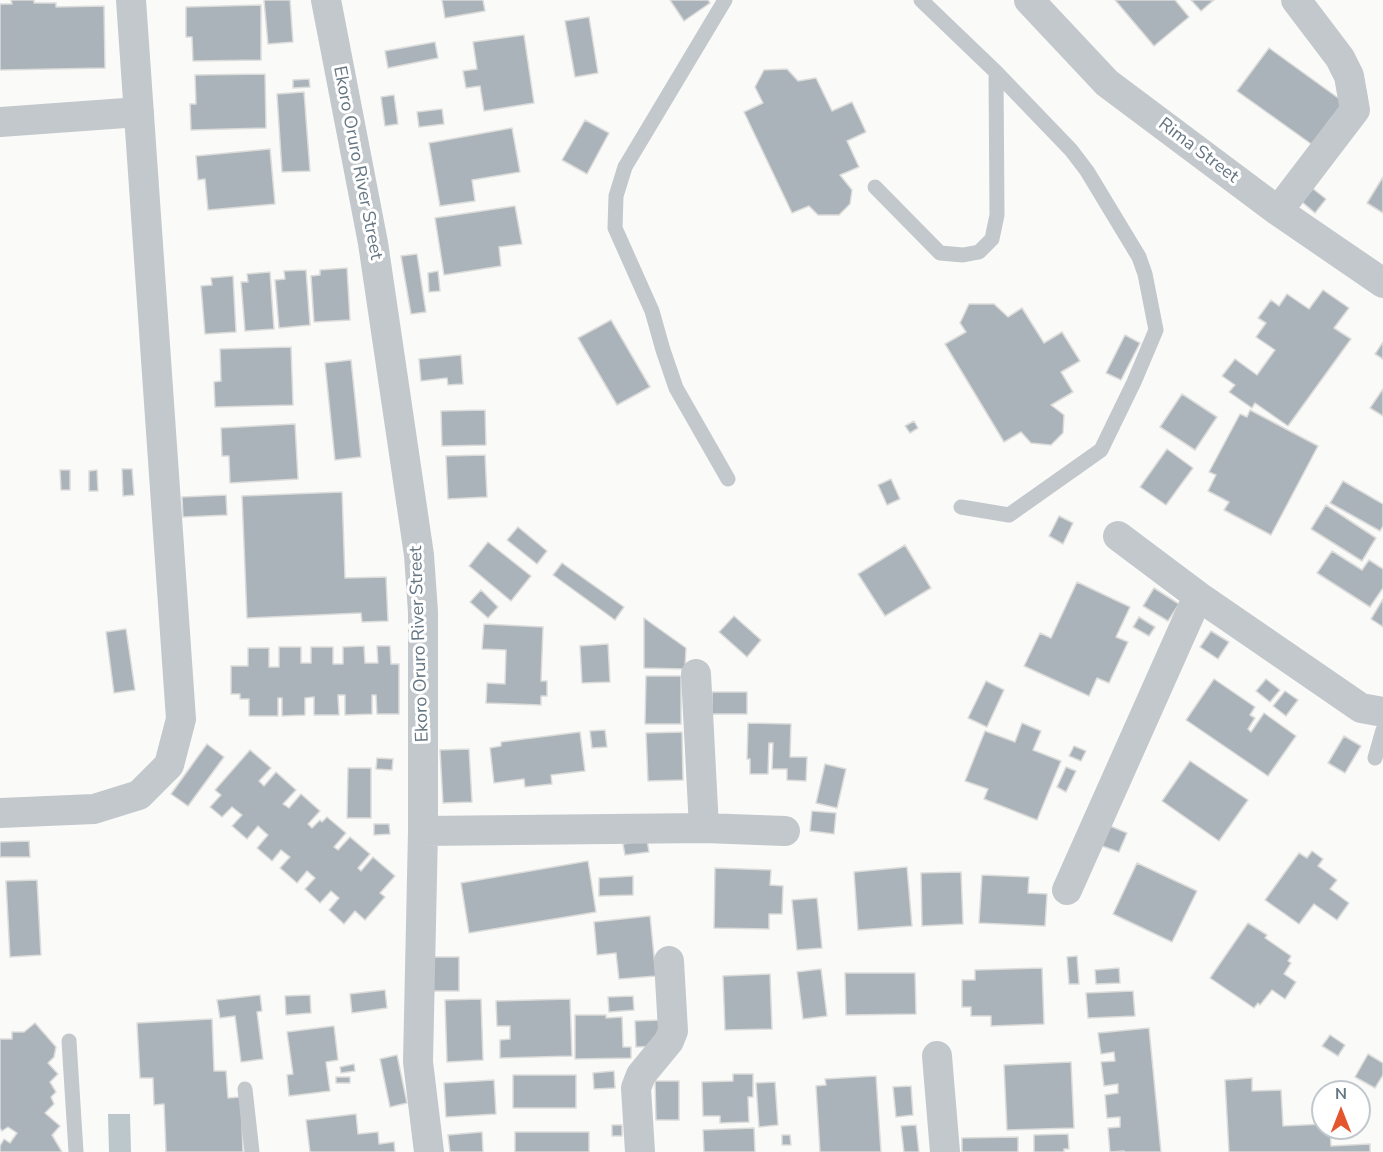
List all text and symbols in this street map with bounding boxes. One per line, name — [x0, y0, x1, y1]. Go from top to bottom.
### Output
street label: Ekoro Oruro River Street — [328, 64, 386, 262]
street label: Rima Street — [1154, 114, 1242, 188]
street label: Ekoro Oruro River Street — [406, 545, 434, 743]
north arrow — [1311, 1080, 1371, 1140]
text: N — [1335, 1083, 1347, 1105]

